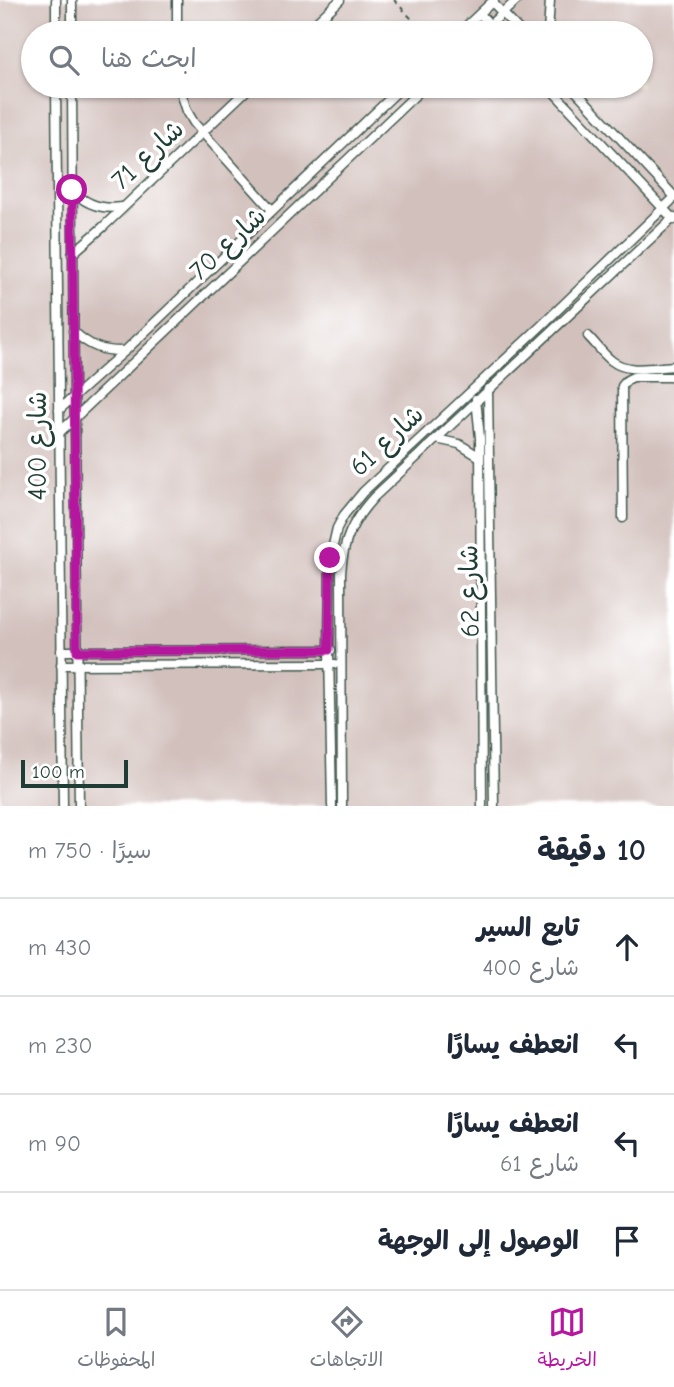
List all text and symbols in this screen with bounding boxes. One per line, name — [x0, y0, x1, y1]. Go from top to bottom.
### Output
search box — [21, 21, 653, 98]
icon: search — [45, 41, 83, 79]
text: ابحث هنا — [101, 44, 197, 74]
street label: شارع 71 — [106, 114, 192, 197]
route start — [56, 174, 87, 205]
street label: شارع 70 — [184, 201, 274, 288]
street label: شارع 400 — [23, 391, 55, 501]
street label: شارع 61 — [344, 400, 431, 484]
route end — [314, 542, 345, 573]
street label: شارع 62 — [454, 544, 488, 638]
scale bar — [21, 757, 128, 789]
text: 100 m — [32, 761, 85, 783]
text: 10 دقيقة — [537, 833, 646, 868]
text: سيرًا · 750 m — [28, 837, 152, 864]
text: تابع السير — [477, 913, 579, 943]
icon: ahead — [608, 928, 646, 966]
text: 430 m — [28, 934, 92, 961]
text: شارع 400 — [482, 954, 579, 981]
icon: left — [608, 1026, 646, 1064]
text: انعطف يسارًا — [447, 1030, 579, 1060]
text: 230 m — [28, 1032, 92, 1059]
text: انعطف يسارًا — [447, 1109, 579, 1139]
icon: left — [608, 1124, 646, 1162]
text: 90 m — [28, 1130, 81, 1157]
text: شارع 61 — [500, 1150, 579, 1177]
icon: arrive — [608, 1222, 646, 1260]
text: الوصول إلى الوجهة — [378, 1226, 579, 1256]
tab: المحفوظات — [77, 1303, 155, 1376]
tab: الاتجاهات — [310, 1303, 383, 1376]
tab: الخريطة — [538, 1303, 597, 1376]

